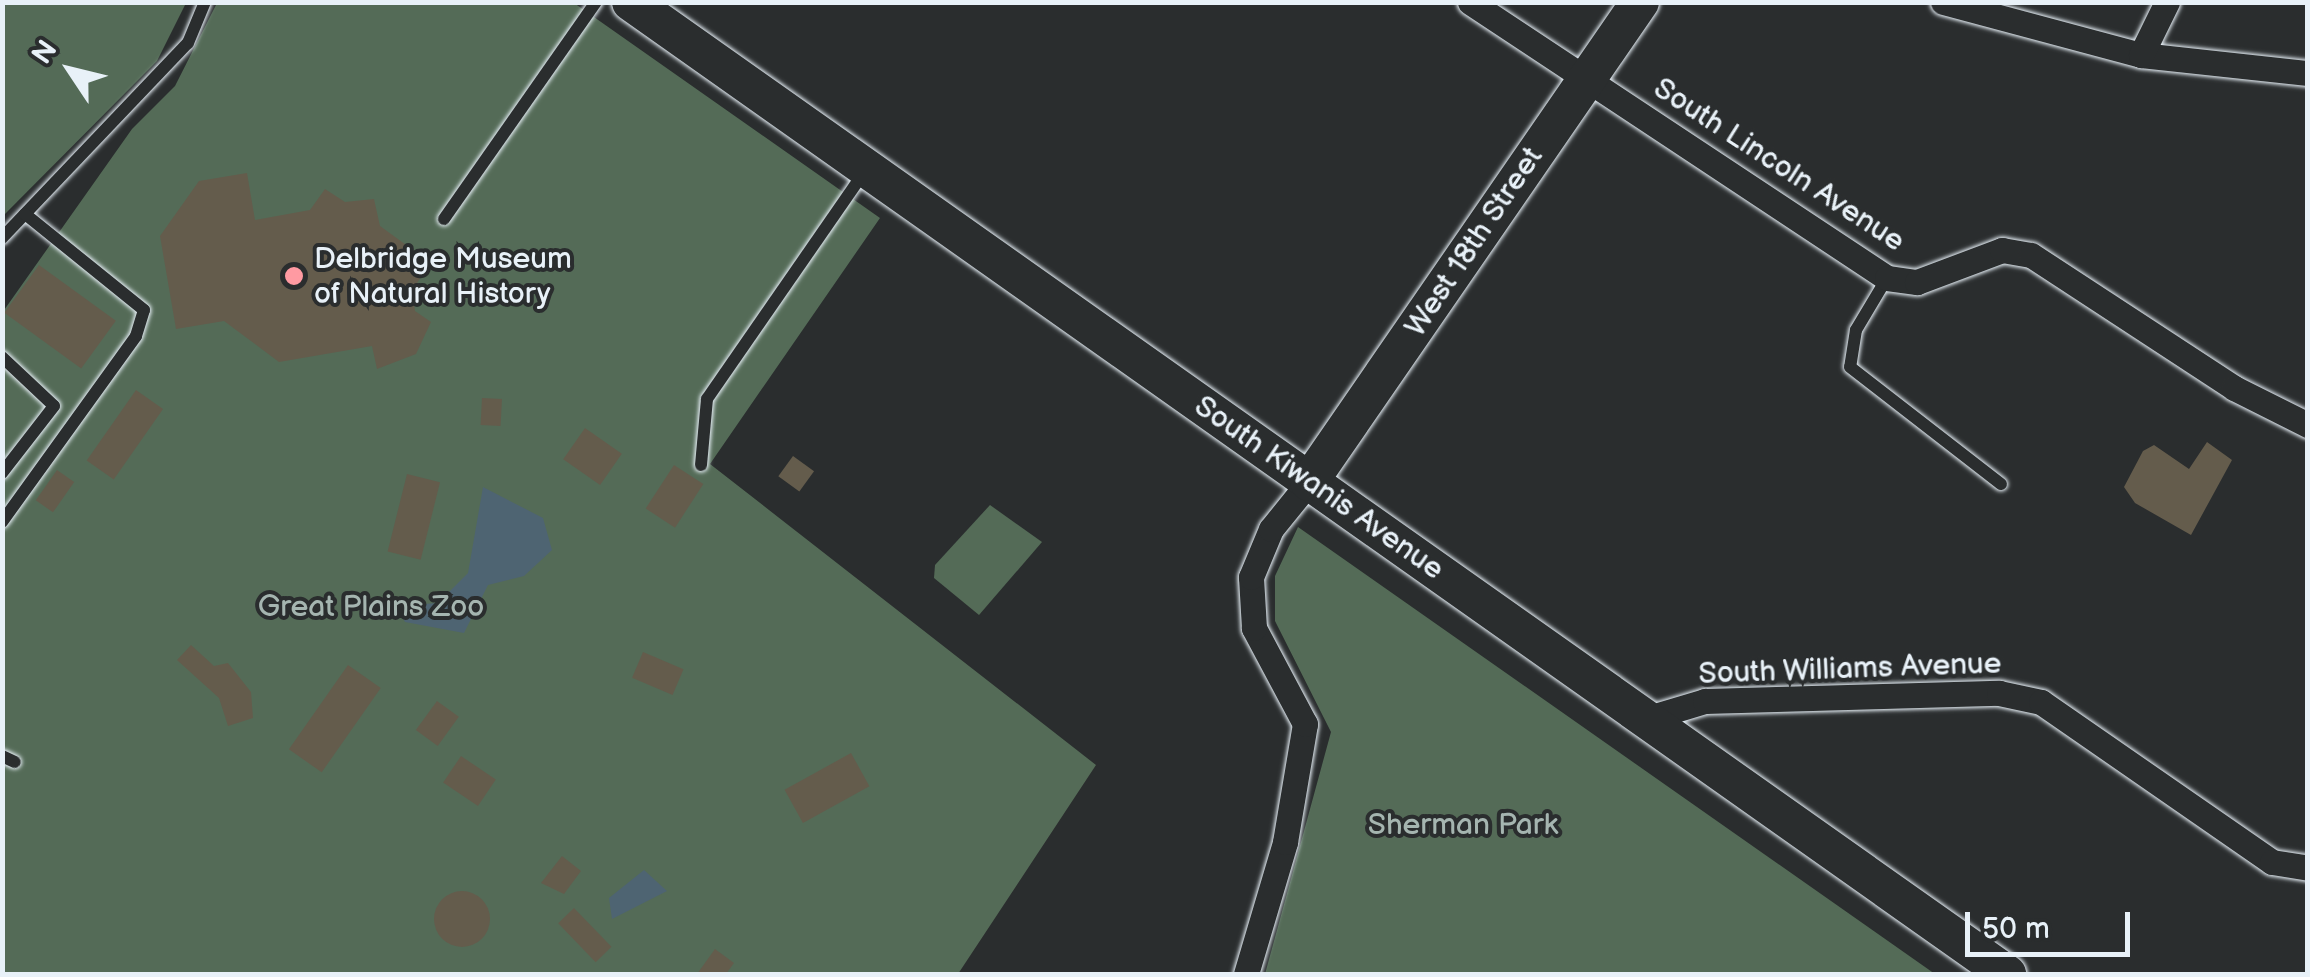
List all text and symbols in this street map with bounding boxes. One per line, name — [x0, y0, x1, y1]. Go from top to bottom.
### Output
north arrow — [20, 20, 120, 120]
text: N — [25, 34, 65, 71]
street label: South Lincoln Avenue — [1647, 70, 1911, 260]
street label: West 18th Street — [1397, 140, 1551, 344]
place label: Delbridge Museum of Natural History — [314, 241, 572, 312]
marker: Delbridge Museum of Natural History — [283, 265, 305, 287]
street label: South Kiwanis Avenue — [1187, 388, 1451, 588]
park label: Great Plains Zoo — [258, 589, 484, 625]
street label: South Williams Avenue — [1697, 646, 2003, 692]
park label: Sherman Park — [1368, 807, 1558, 843]
scale bar — [1970, 892, 2135, 954]
text: 50 m — [1982, 911, 2050, 947]

